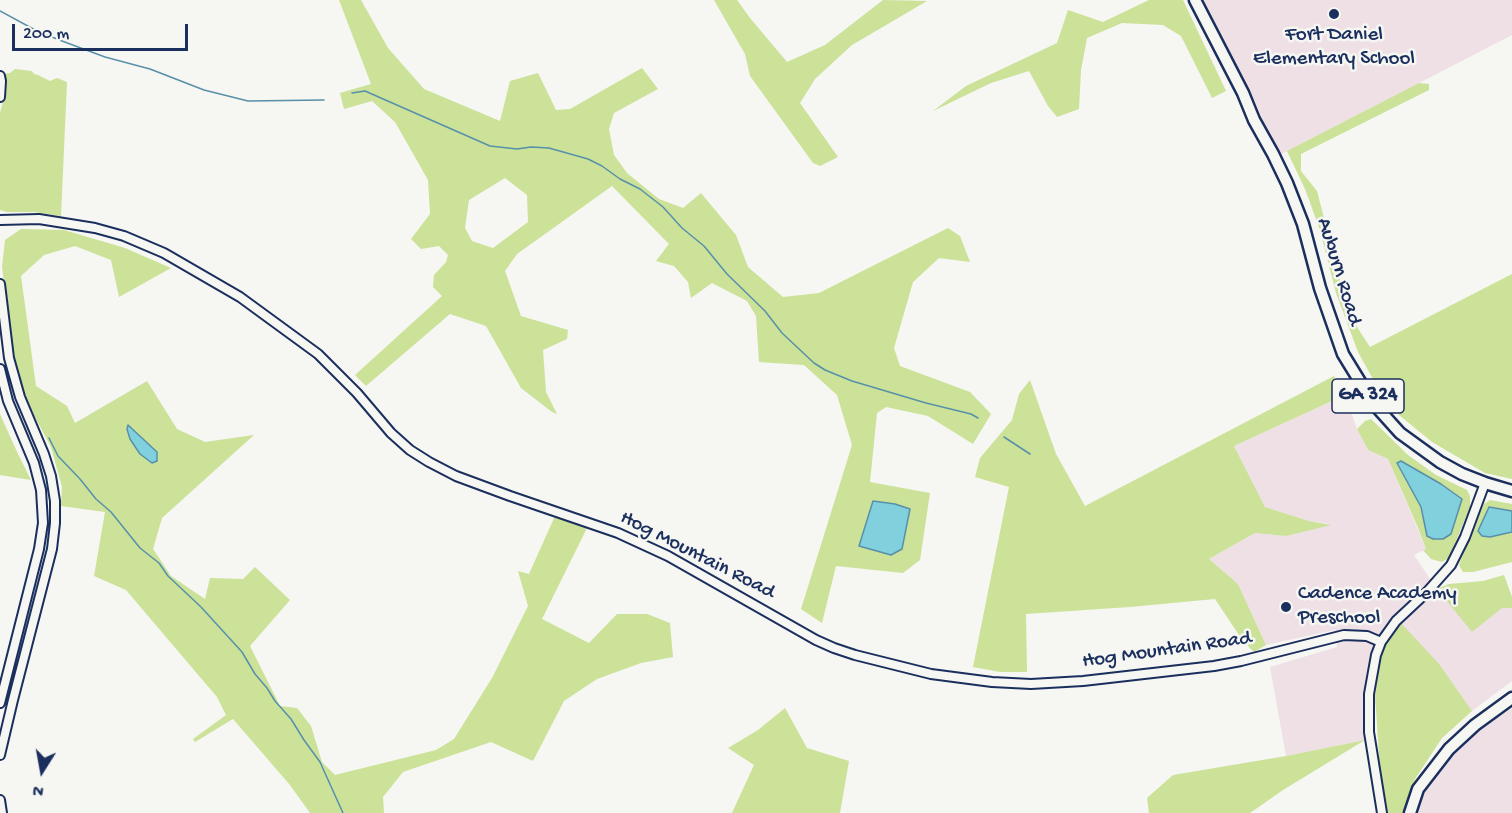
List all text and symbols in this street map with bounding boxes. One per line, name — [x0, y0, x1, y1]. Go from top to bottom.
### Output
marker: Fort Daniel Elementary School — [1327, 7, 1341, 21]
scale bar — [15, 12, 190, 50]
place label: Fort Daniel Elementary School — [1253, 23, 1415, 73]
text: 200 m — [23, 24, 69, 45]
street label: Auburn Road — [1310, 215, 1366, 329]
road number: GA 324 — [1332, 379, 1404, 413]
street label: Hog Mountain Road — [615, 506, 779, 606]
place label: Cadence Academy Preschool — [1298, 582, 1457, 632]
marker: Cadence Academy Preschool — [1279, 600, 1293, 614]
street label: Hog Mountain Road — [1081, 627, 1253, 675]
north arrow — [12, 741, 72, 801]
text: N — [32, 779, 45, 799]

